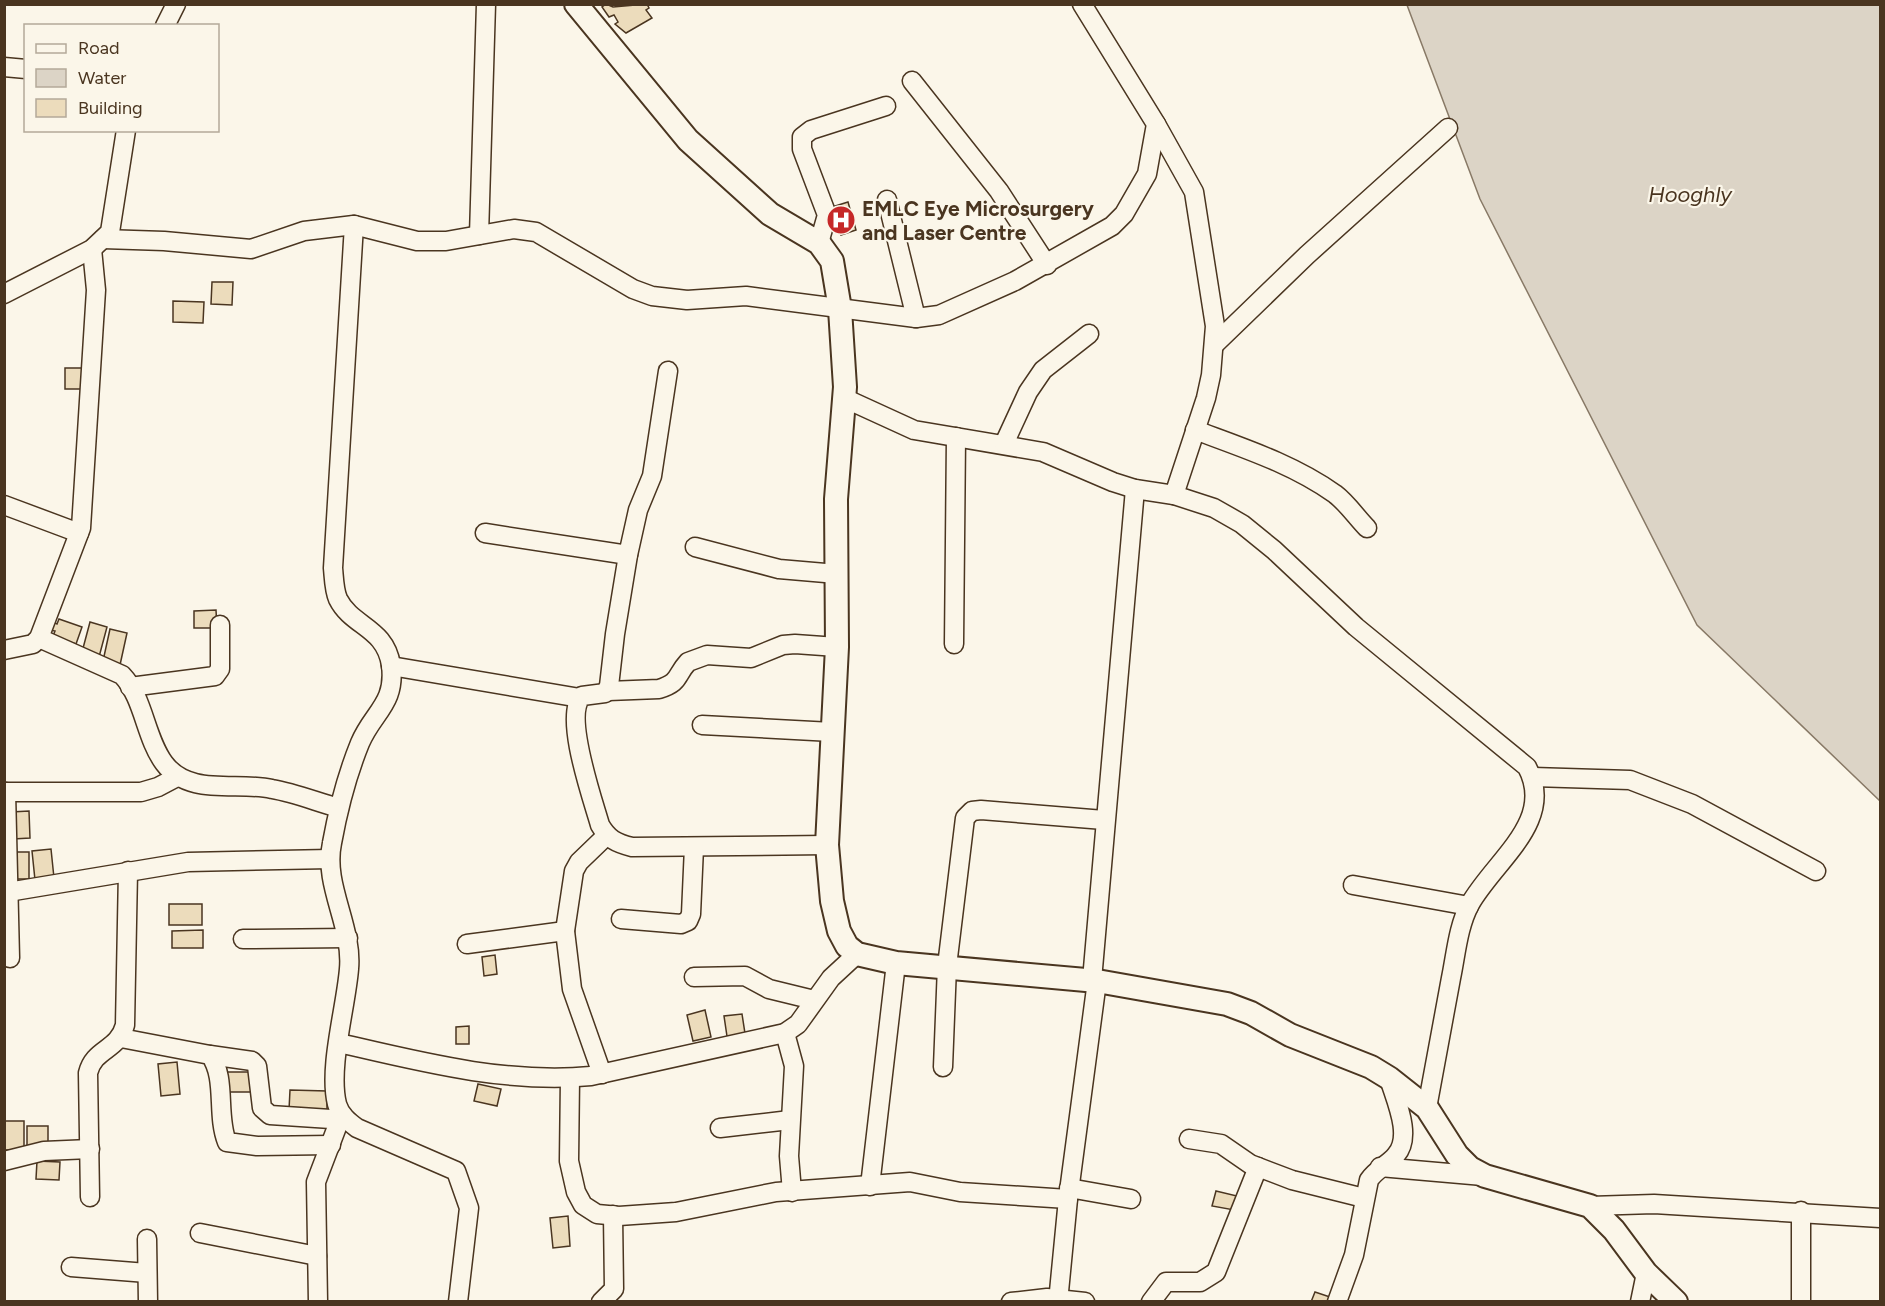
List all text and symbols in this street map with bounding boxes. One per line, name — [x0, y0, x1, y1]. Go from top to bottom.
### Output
legend — [24, 24, 219, 132]
text: Road — [78, 37, 119, 59]
text: Water — [78, 67, 126, 89]
text: Building — [78, 97, 143, 119]
water label: Hooghly — [1648, 181, 1733, 208]
place label: EMLC Eye Microsurgery and Laser Centre — [862, 196, 1095, 245]
hospital icon: EMLC Eye Microsurgery and Laser Centre — [825, 204, 857, 236]

